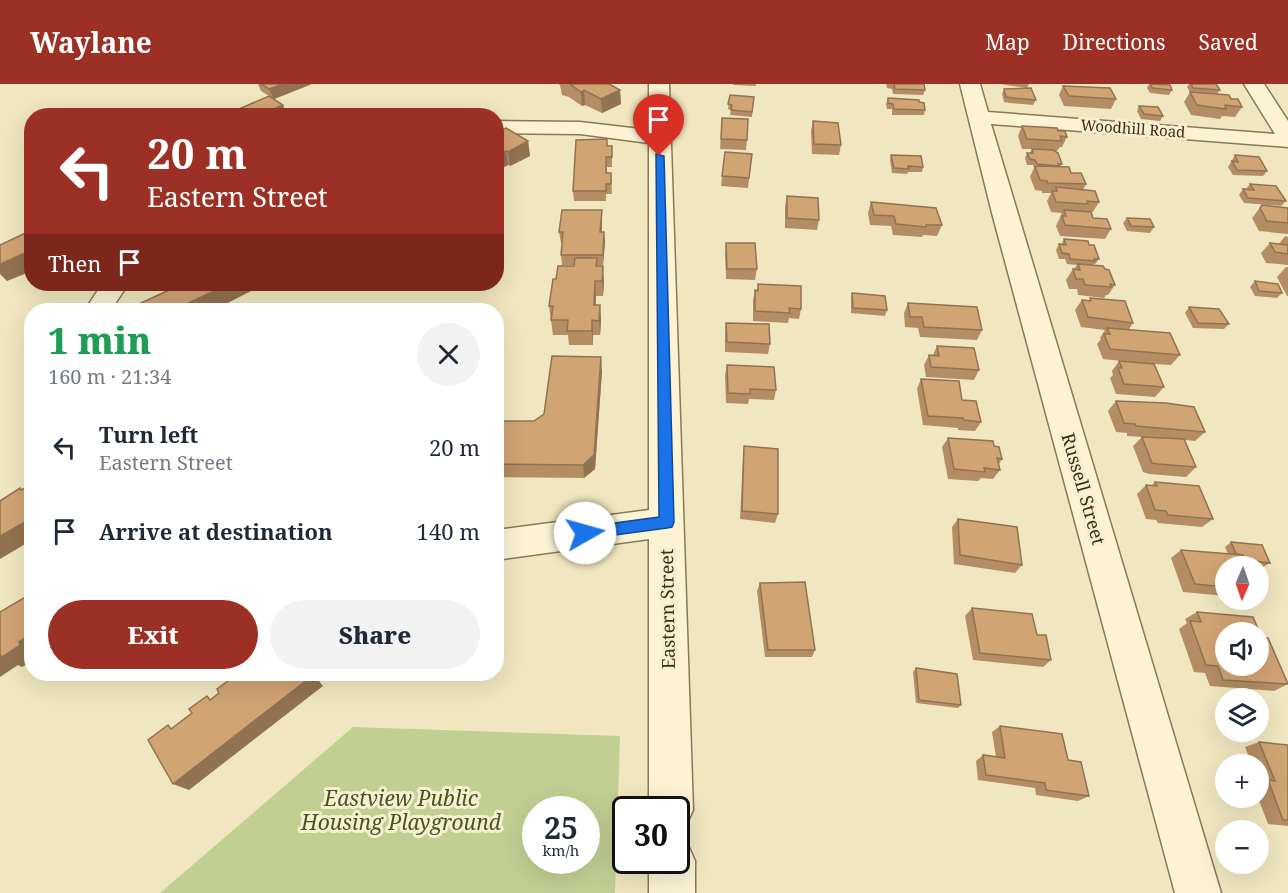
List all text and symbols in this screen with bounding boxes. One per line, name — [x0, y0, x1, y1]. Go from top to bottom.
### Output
text: Waylane — [30, 23, 152, 61]
text: Map — [985, 28, 1030, 56]
text: Directions — [1063, 28, 1165, 56]
text: Saved — [1198, 28, 1258, 56]
pin — [633, 94, 684, 156]
icon: arrive — [642, 103, 675, 136]
street label: Woodhill Road — [1080, 114, 1186, 142]
text: 20 m — [147, 124, 247, 181]
icon: left — [48, 132, 126, 210]
text: Eastern Street — [147, 178, 328, 215]
icon: arrive — [113, 246, 146, 279]
text: Then — [48, 248, 101, 278]
text: 1 min — [48, 316, 151, 365]
button: close — [417, 323, 480, 386]
text: 160 m · 21:34 — [48, 363, 171, 390]
text: Turn left — [99, 419, 198, 449]
street label: Russell Street — [1057, 430, 1111, 547]
icon: left — [48, 431, 81, 464]
text: 20 m — [429, 432, 480, 462]
text: Eastern Street — [99, 449, 233, 476]
position arrow — [553, 501, 617, 565]
icon: arrive — [48, 515, 81, 548]
text: Arrive at destination — [99, 516, 333, 546]
text: 140 m — [417, 516, 480, 546]
street label: Eastern Street — [654, 549, 680, 669]
north arrow — [1215, 556, 1269, 610]
map controls — [1215, 556, 1269, 874]
button: Exit — [48, 600, 258, 669]
button: Share — [270, 600, 480, 669]
button: sound — [1215, 622, 1269, 676]
button: layers — [1215, 688, 1269, 742]
button: + — [1215, 754, 1269, 808]
park label: Eastview Public Housing Playground — [300, 784, 502, 836]
speed limit sign: 30 — [612, 796, 690, 874]
text: 25 — [544, 807, 578, 848]
button: − — [1215, 820, 1269, 874]
text: km/h — [543, 840, 579, 860]

